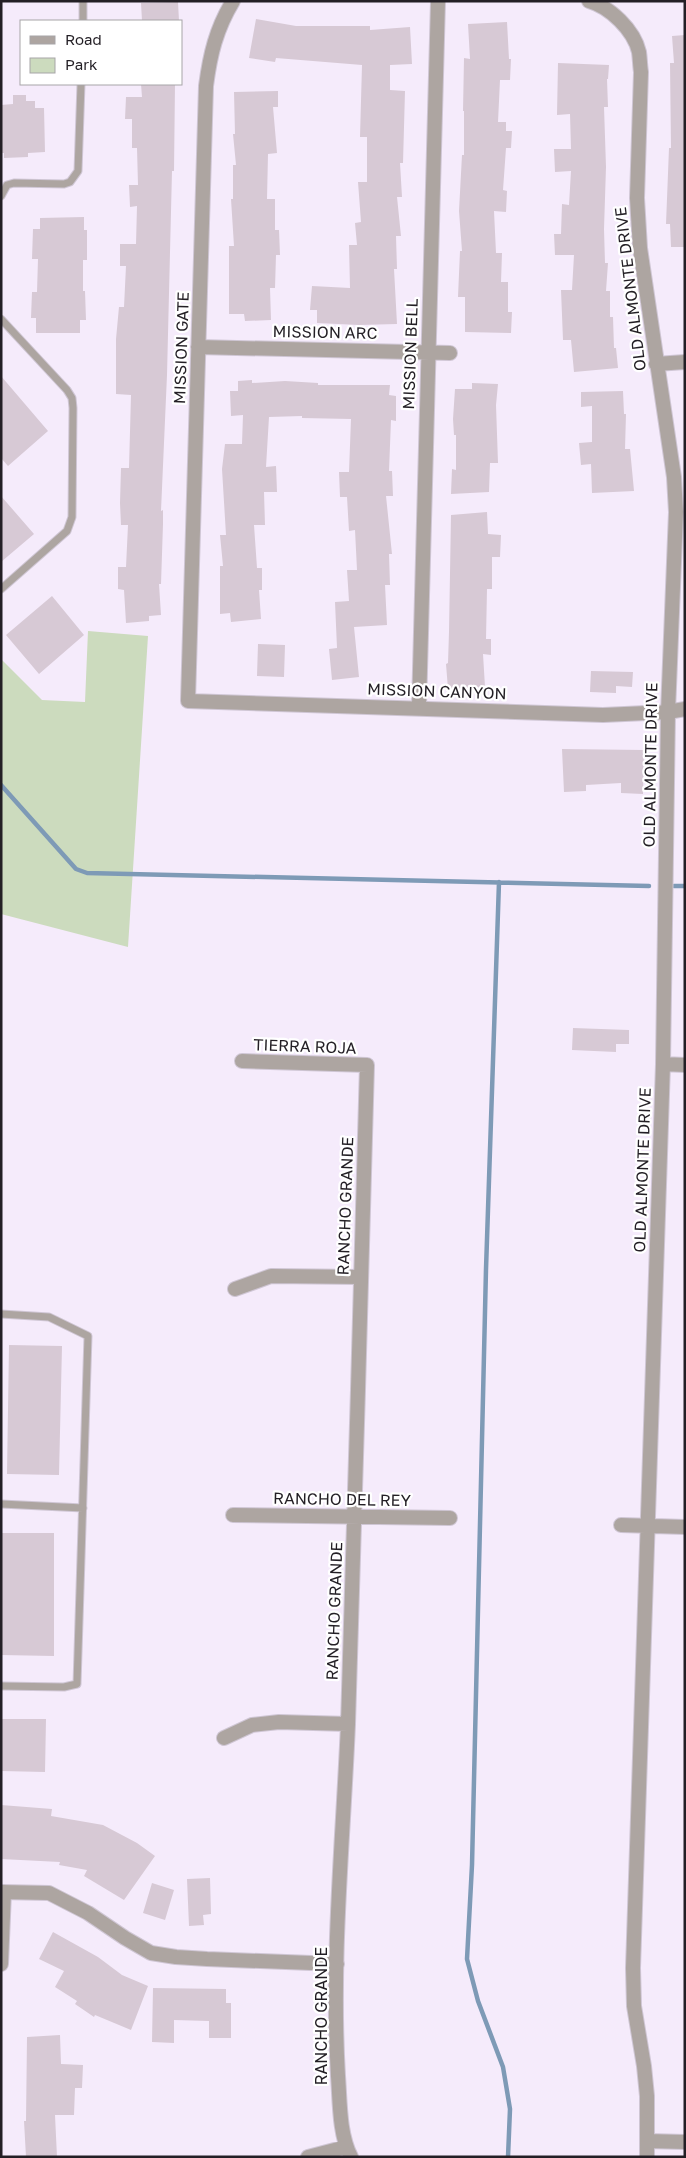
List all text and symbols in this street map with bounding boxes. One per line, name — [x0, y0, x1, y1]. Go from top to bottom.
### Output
legend — [20, 20, 182, 85]
text: Road — [65, 30, 102, 48]
text: Park — [65, 55, 98, 73]
street label: OLD ALMONTE DRIVE — [610, 206, 650, 372]
street label: MISSION GATE — [169, 291, 193, 405]
street label: MISSION BELL — [398, 298, 422, 410]
street label: MISSION ARC — [272, 321, 378, 343]
street label: MISSION CANYON — [367, 679, 507, 703]
street label: OLD ALMONTE DRIVE — [639, 682, 661, 848]
street label: TIERRA ROJA — [253, 1034, 357, 1058]
street label: OLD ALMONTE DRIVE — [629, 1087, 655, 1253]
street label: RANCHO GRANDE — [333, 1136, 357, 1276]
street label: RANCHO DEL REY — [273, 1488, 412, 1510]
street label: RANCHO GRANDE — [322, 1541, 346, 1681]
street label: RANCHO GRANDE — [311, 1947, 331, 2085]

